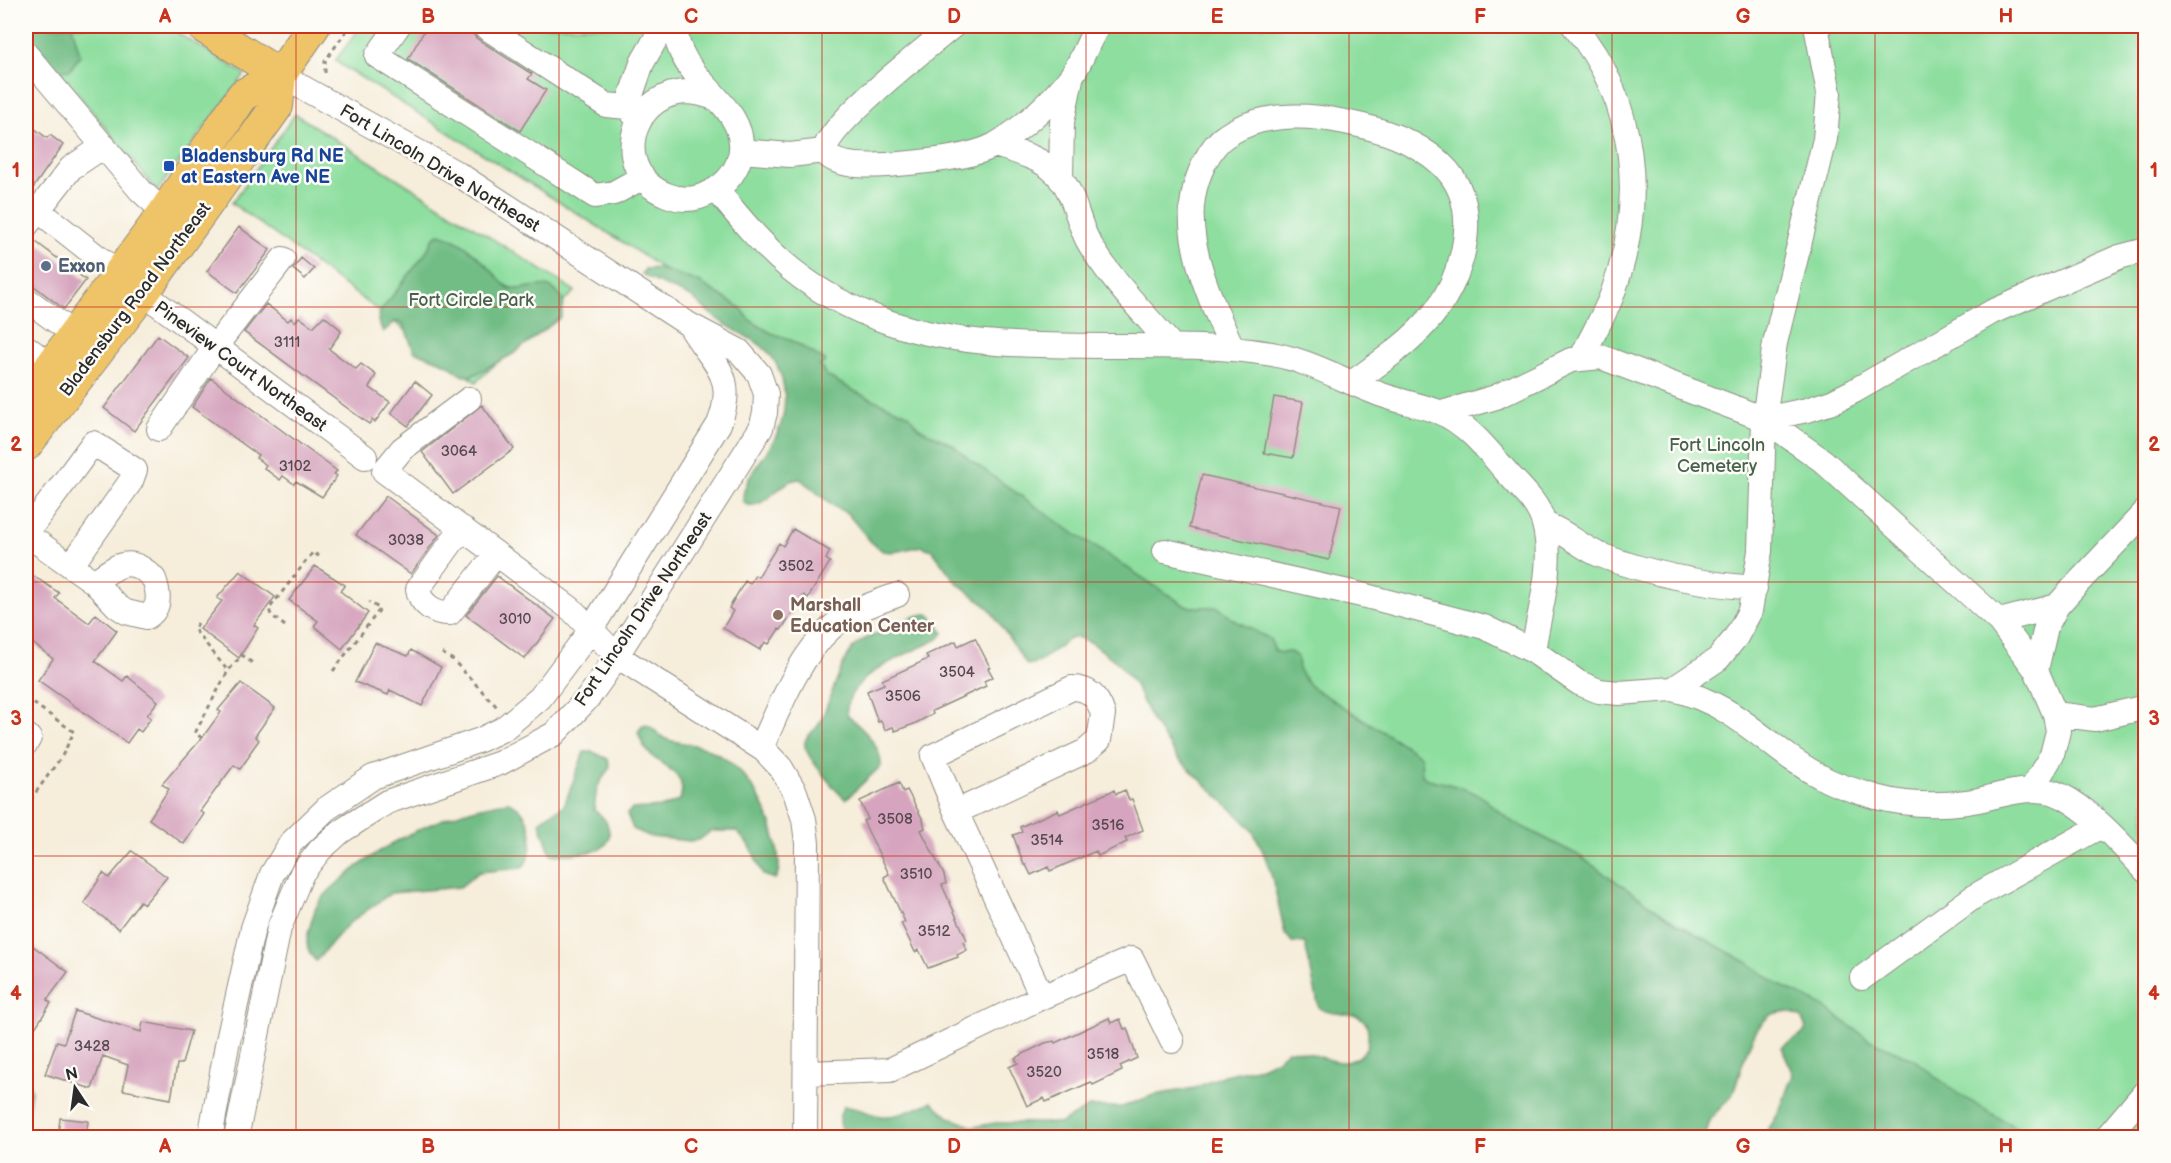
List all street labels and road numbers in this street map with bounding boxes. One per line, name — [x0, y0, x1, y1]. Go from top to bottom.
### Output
street label: Fort Lincoln Drive Northeast — [336, 100, 544, 237]
street label: Bladensburg Road Northeast — [56, 198, 216, 400]
street label: Pineview Court Northeast — [150, 297, 331, 436]
street label: Fort Lincoln Drive Northeast — [571, 508, 717, 710]

